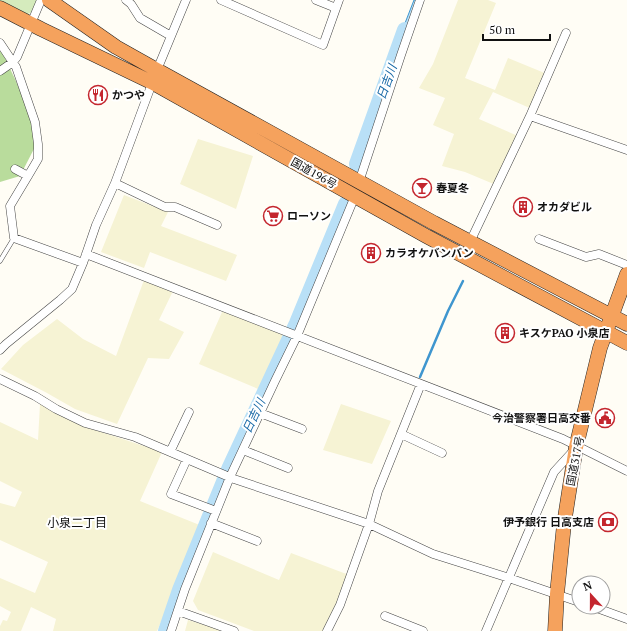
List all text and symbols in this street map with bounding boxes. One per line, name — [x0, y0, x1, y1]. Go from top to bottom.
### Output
scale bar — [483, 16, 550, 42]
text: 50 m — [489, 22, 516, 37]
water label: 日吉川 — [373, 60, 400, 101]
restaurant icon: かつや — [87, 84, 109, 106]
place label: かつや — [112, 88, 145, 102]
street label: 国道196号 — [288, 155, 340, 191]
bar icon: 春夏冬 — [411, 177, 433, 199]
place label: 春夏冬 — [436, 181, 469, 195]
building icon: オカダビル — [512, 196, 534, 218]
place label: オカダビル — [537, 200, 592, 214]
supermarket icon: ローソン — [262, 205, 284, 227]
place label: ローソン — [287, 209, 331, 223]
building icon: カラオケバンバン — [360, 242, 382, 264]
place label: カラオケバンバン — [385, 246, 474, 260]
building icon: キスケPAO 小泉店 — [494, 322, 516, 344]
place label: キスケPAO 小泉店 — [519, 326, 610, 340]
water label: 日吉川 — [239, 394, 269, 435]
public building icon: 今治警察署日高交番 — [594, 407, 616, 429]
place label: 今治警察署日高交番 — [492, 411, 591, 425]
street label: 国道317号 — [563, 435, 587, 487]
bank icon: 伊予銀行 日高支店 — [597, 511, 619, 533]
district label: 小泉二丁目 — [47, 515, 107, 530]
place label: 伊予銀行 日高支店 — [503, 515, 594, 529]
north arrow — [571, 575, 611, 615]
text: N — [581, 577, 594, 594]

